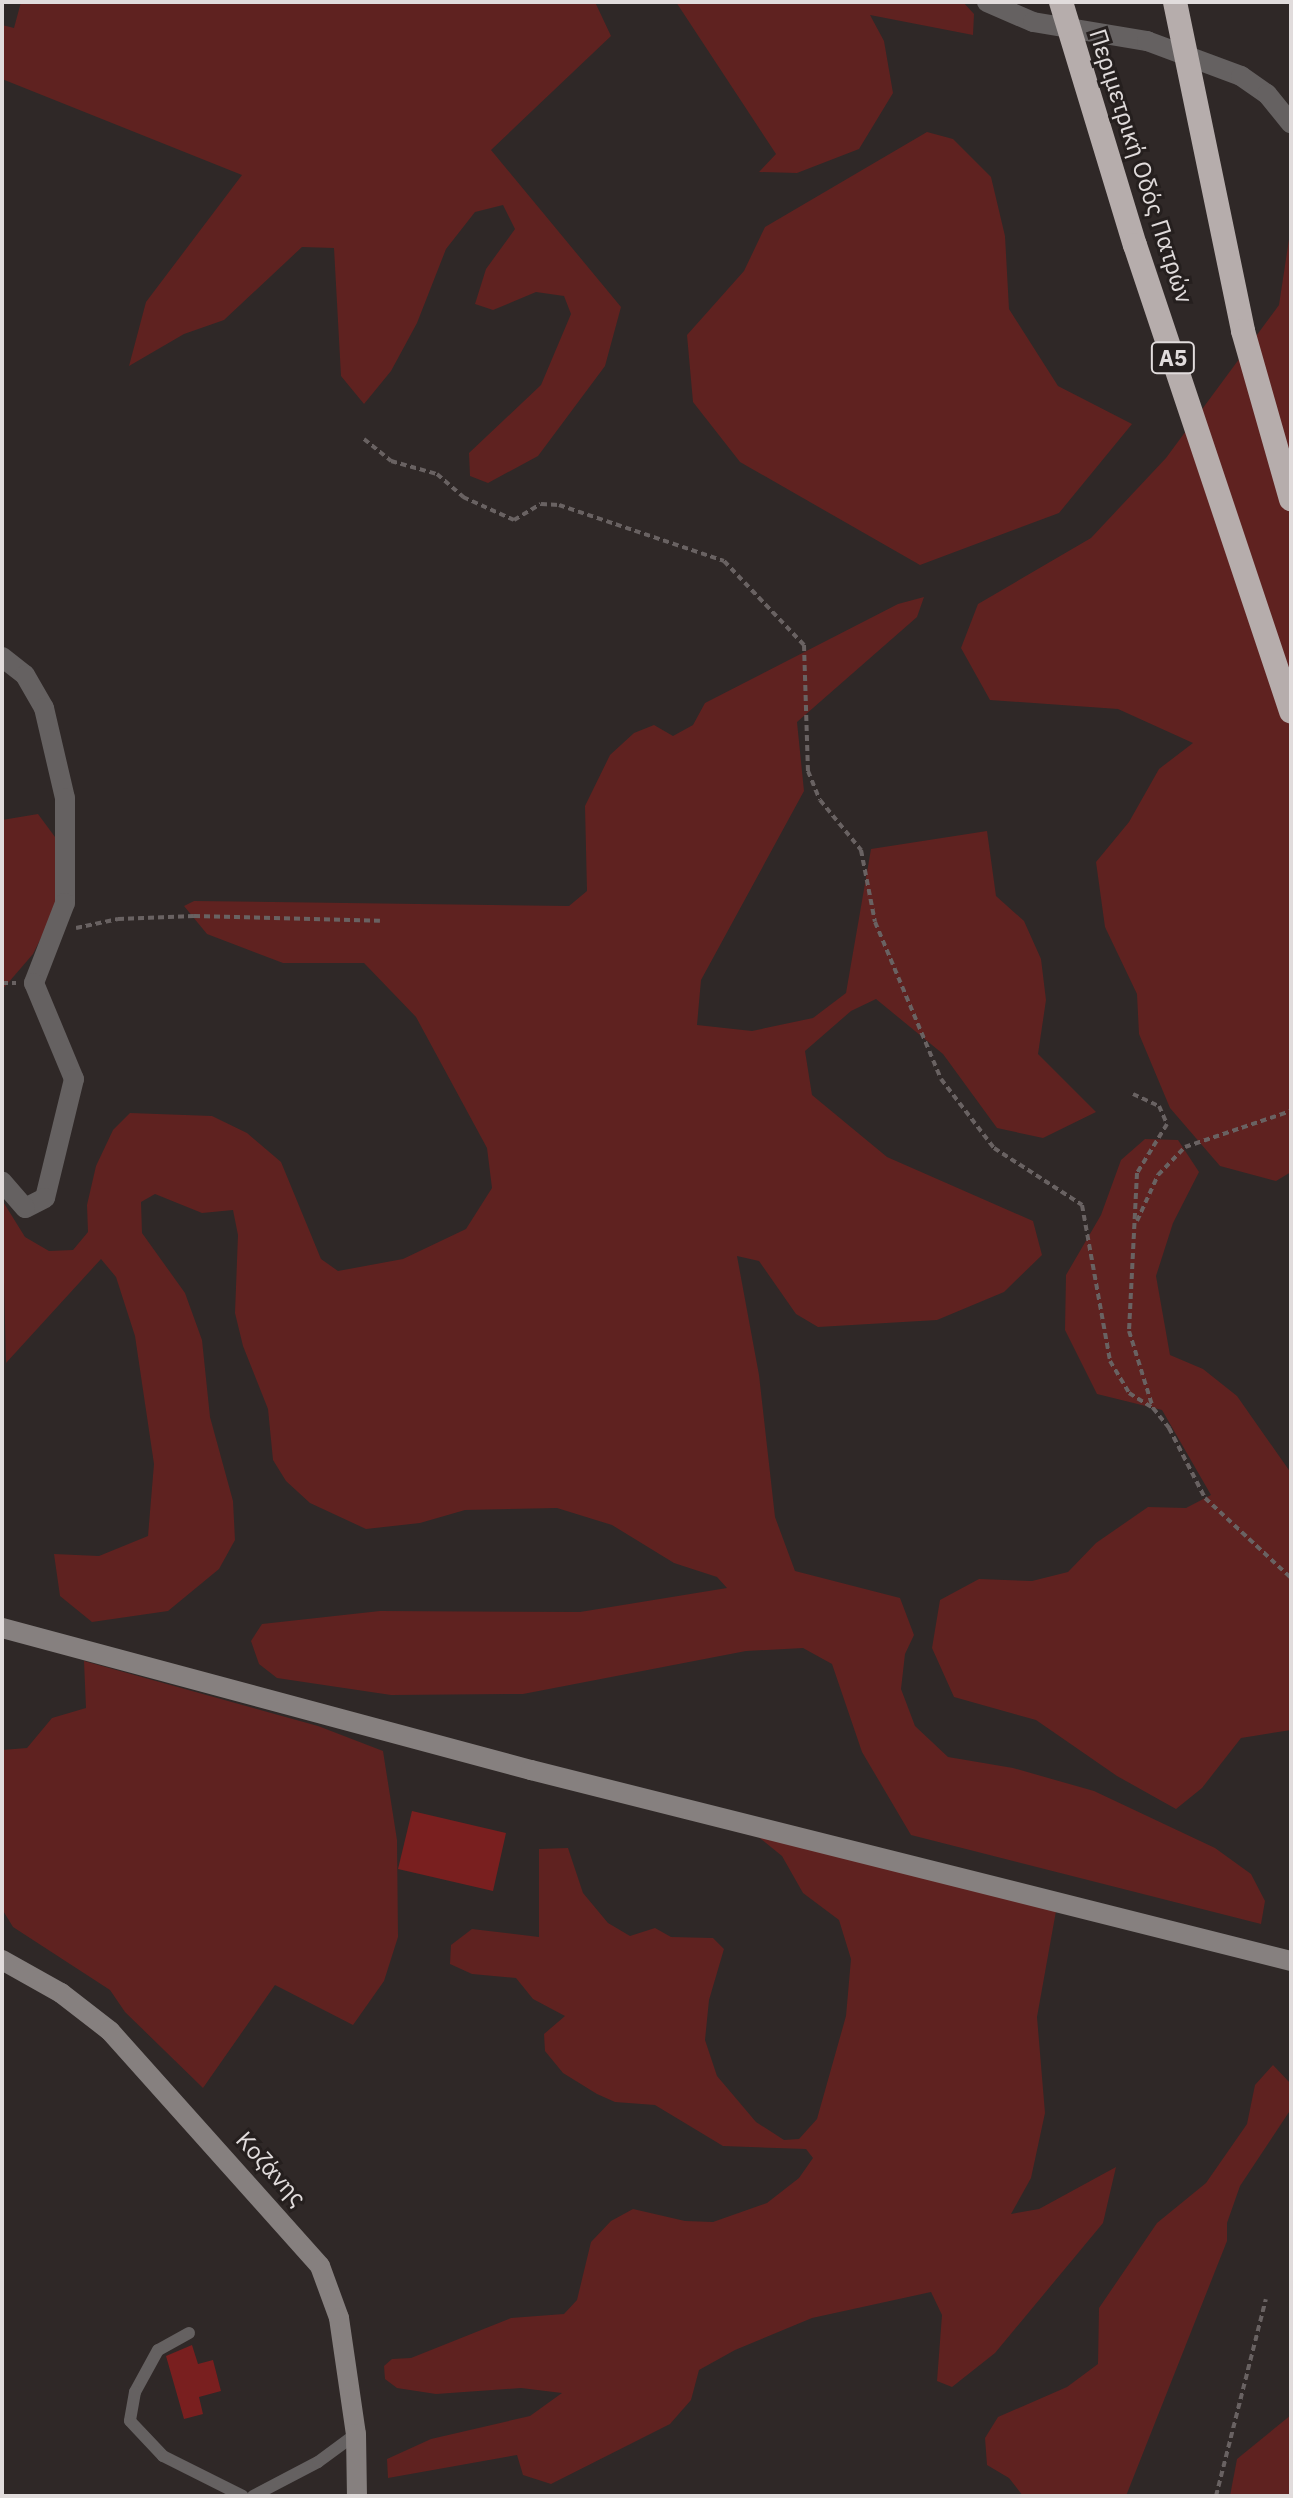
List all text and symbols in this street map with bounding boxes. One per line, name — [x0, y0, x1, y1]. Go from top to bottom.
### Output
street label: Περιμετρική Οδός Πατρών — [1083, 25, 1199, 307]
road number: Α5 — [1149, 340, 1197, 376]
street label: Κοζάνης — [230, 2126, 312, 2212]

